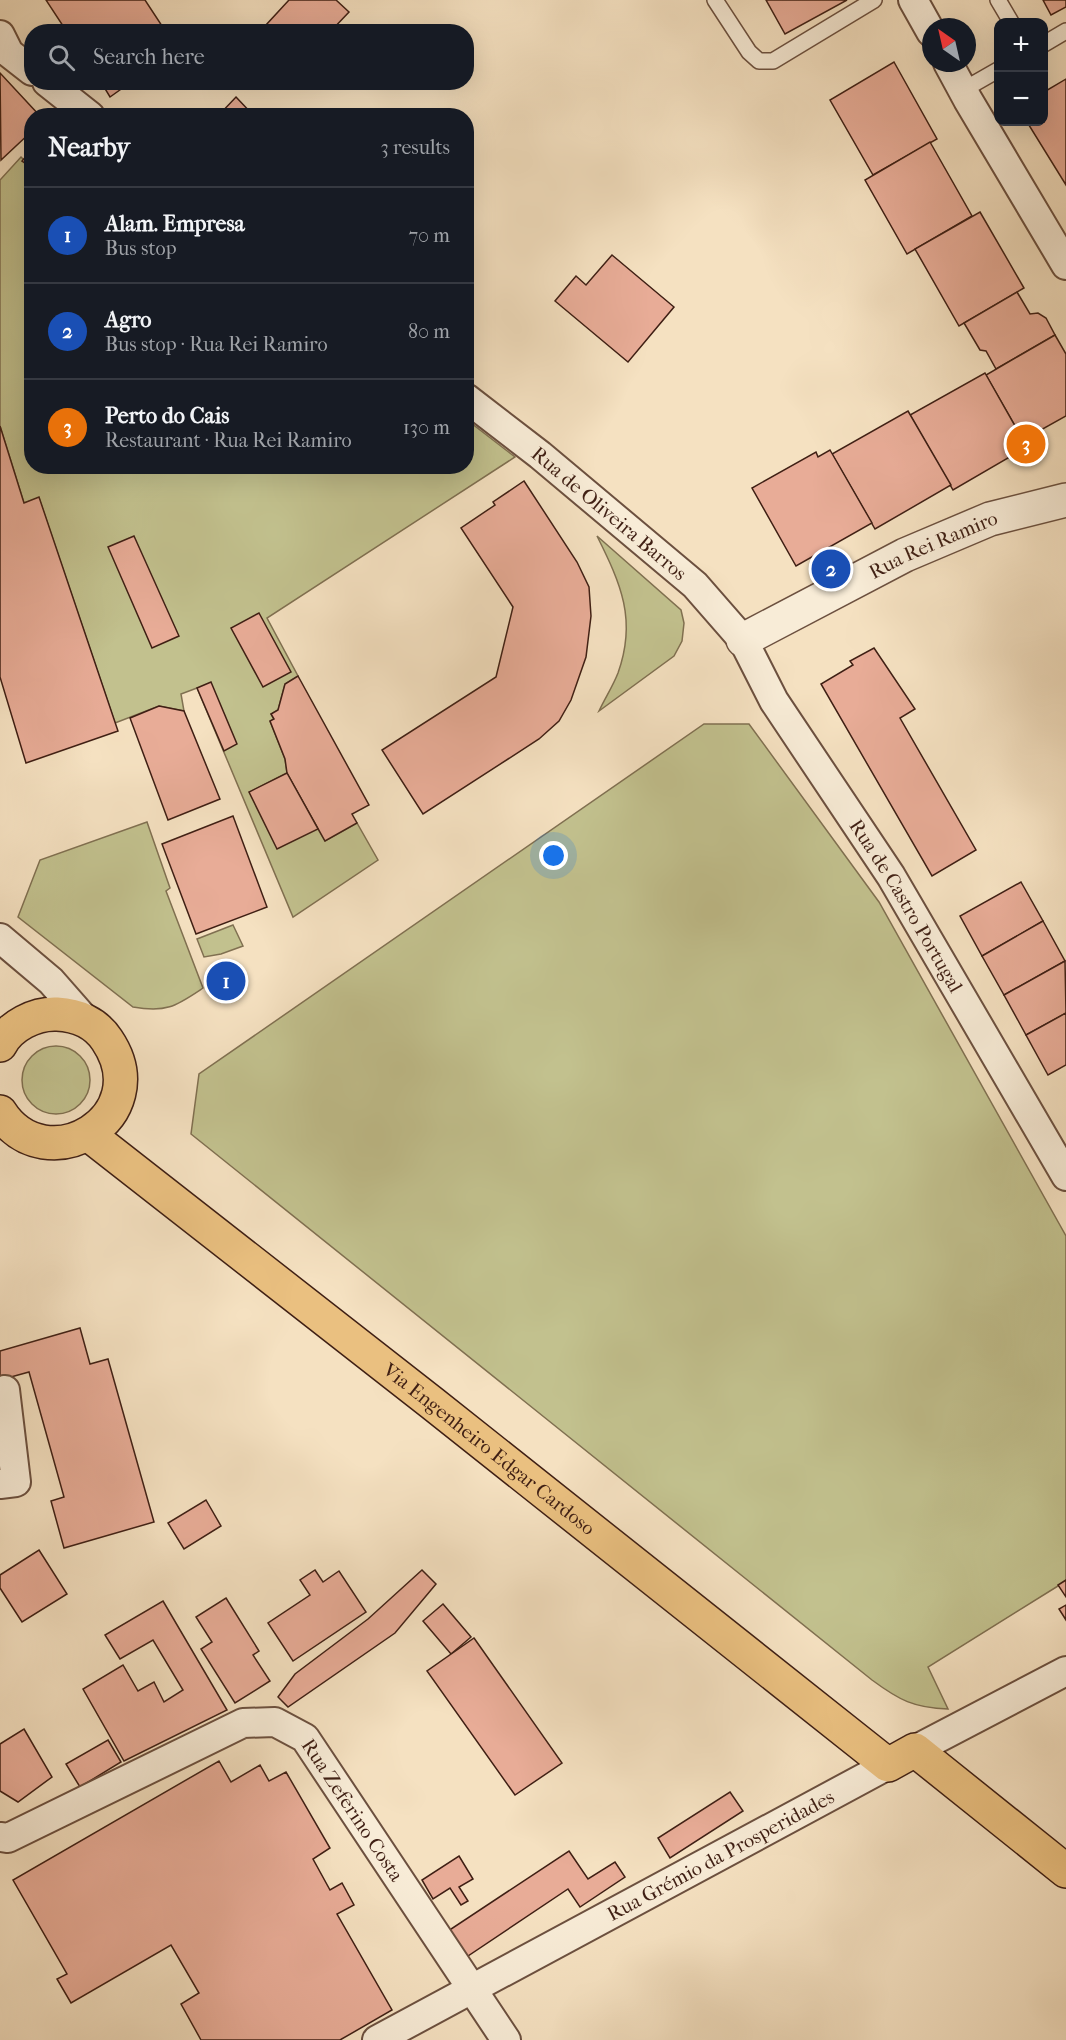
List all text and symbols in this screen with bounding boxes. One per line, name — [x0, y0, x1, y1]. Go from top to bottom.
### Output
north arrow — [922, 18, 976, 72]
map controls — [994, 18, 1048, 126]
button: + — [994, 18, 1048, 72]
search box — [24, 24, 474, 90]
icon: search — [45, 41, 78, 74]
text: Search here — [93, 44, 205, 70]
button: − — [994, 72, 1048, 126]
text: Nearby — [48, 132, 130, 163]
text: 3 results — [381, 136, 450, 159]
text: Alam. Empresa — [105, 211, 245, 237]
text: 1 — [64, 224, 71, 247]
text: 70 m — [408, 224, 450, 247]
text: Bus stop — [105, 237, 177, 260]
text: Agro — [105, 307, 152, 333]
text: 2 — [62, 320, 73, 343]
text: 80 m — [408, 320, 450, 343]
text: Bus stop · Rua Rei Ramiro — [105, 333, 328, 356]
text: Perto do Cais — [105, 403, 229, 429]
text: 3 — [63, 416, 72, 439]
text: 130 m — [403, 416, 450, 439]
pin: 3 — [1006, 422, 1046, 466]
text: Restaurant · Rua Rei Ramiro — [105, 429, 352, 452]
street label: Rua de Oliveira Barros — [527, 442, 692, 585]
street label: Rua Rei Ramiro — [865, 506, 1000, 583]
pin: 2 — [812, 546, 850, 592]
street label: Rua de Castro Portugal — [845, 815, 968, 997]
your location — [539, 841, 568, 870]
pin: 1 — [206, 958, 246, 1004]
street label: Via Engenheiro Edgar Cardoso — [378, 1357, 600, 1540]
street label: Rua Zeferino Costa — [297, 1734, 409, 1886]
street label: Rua Grémio da Prosperidades — [603, 1785, 838, 1926]

